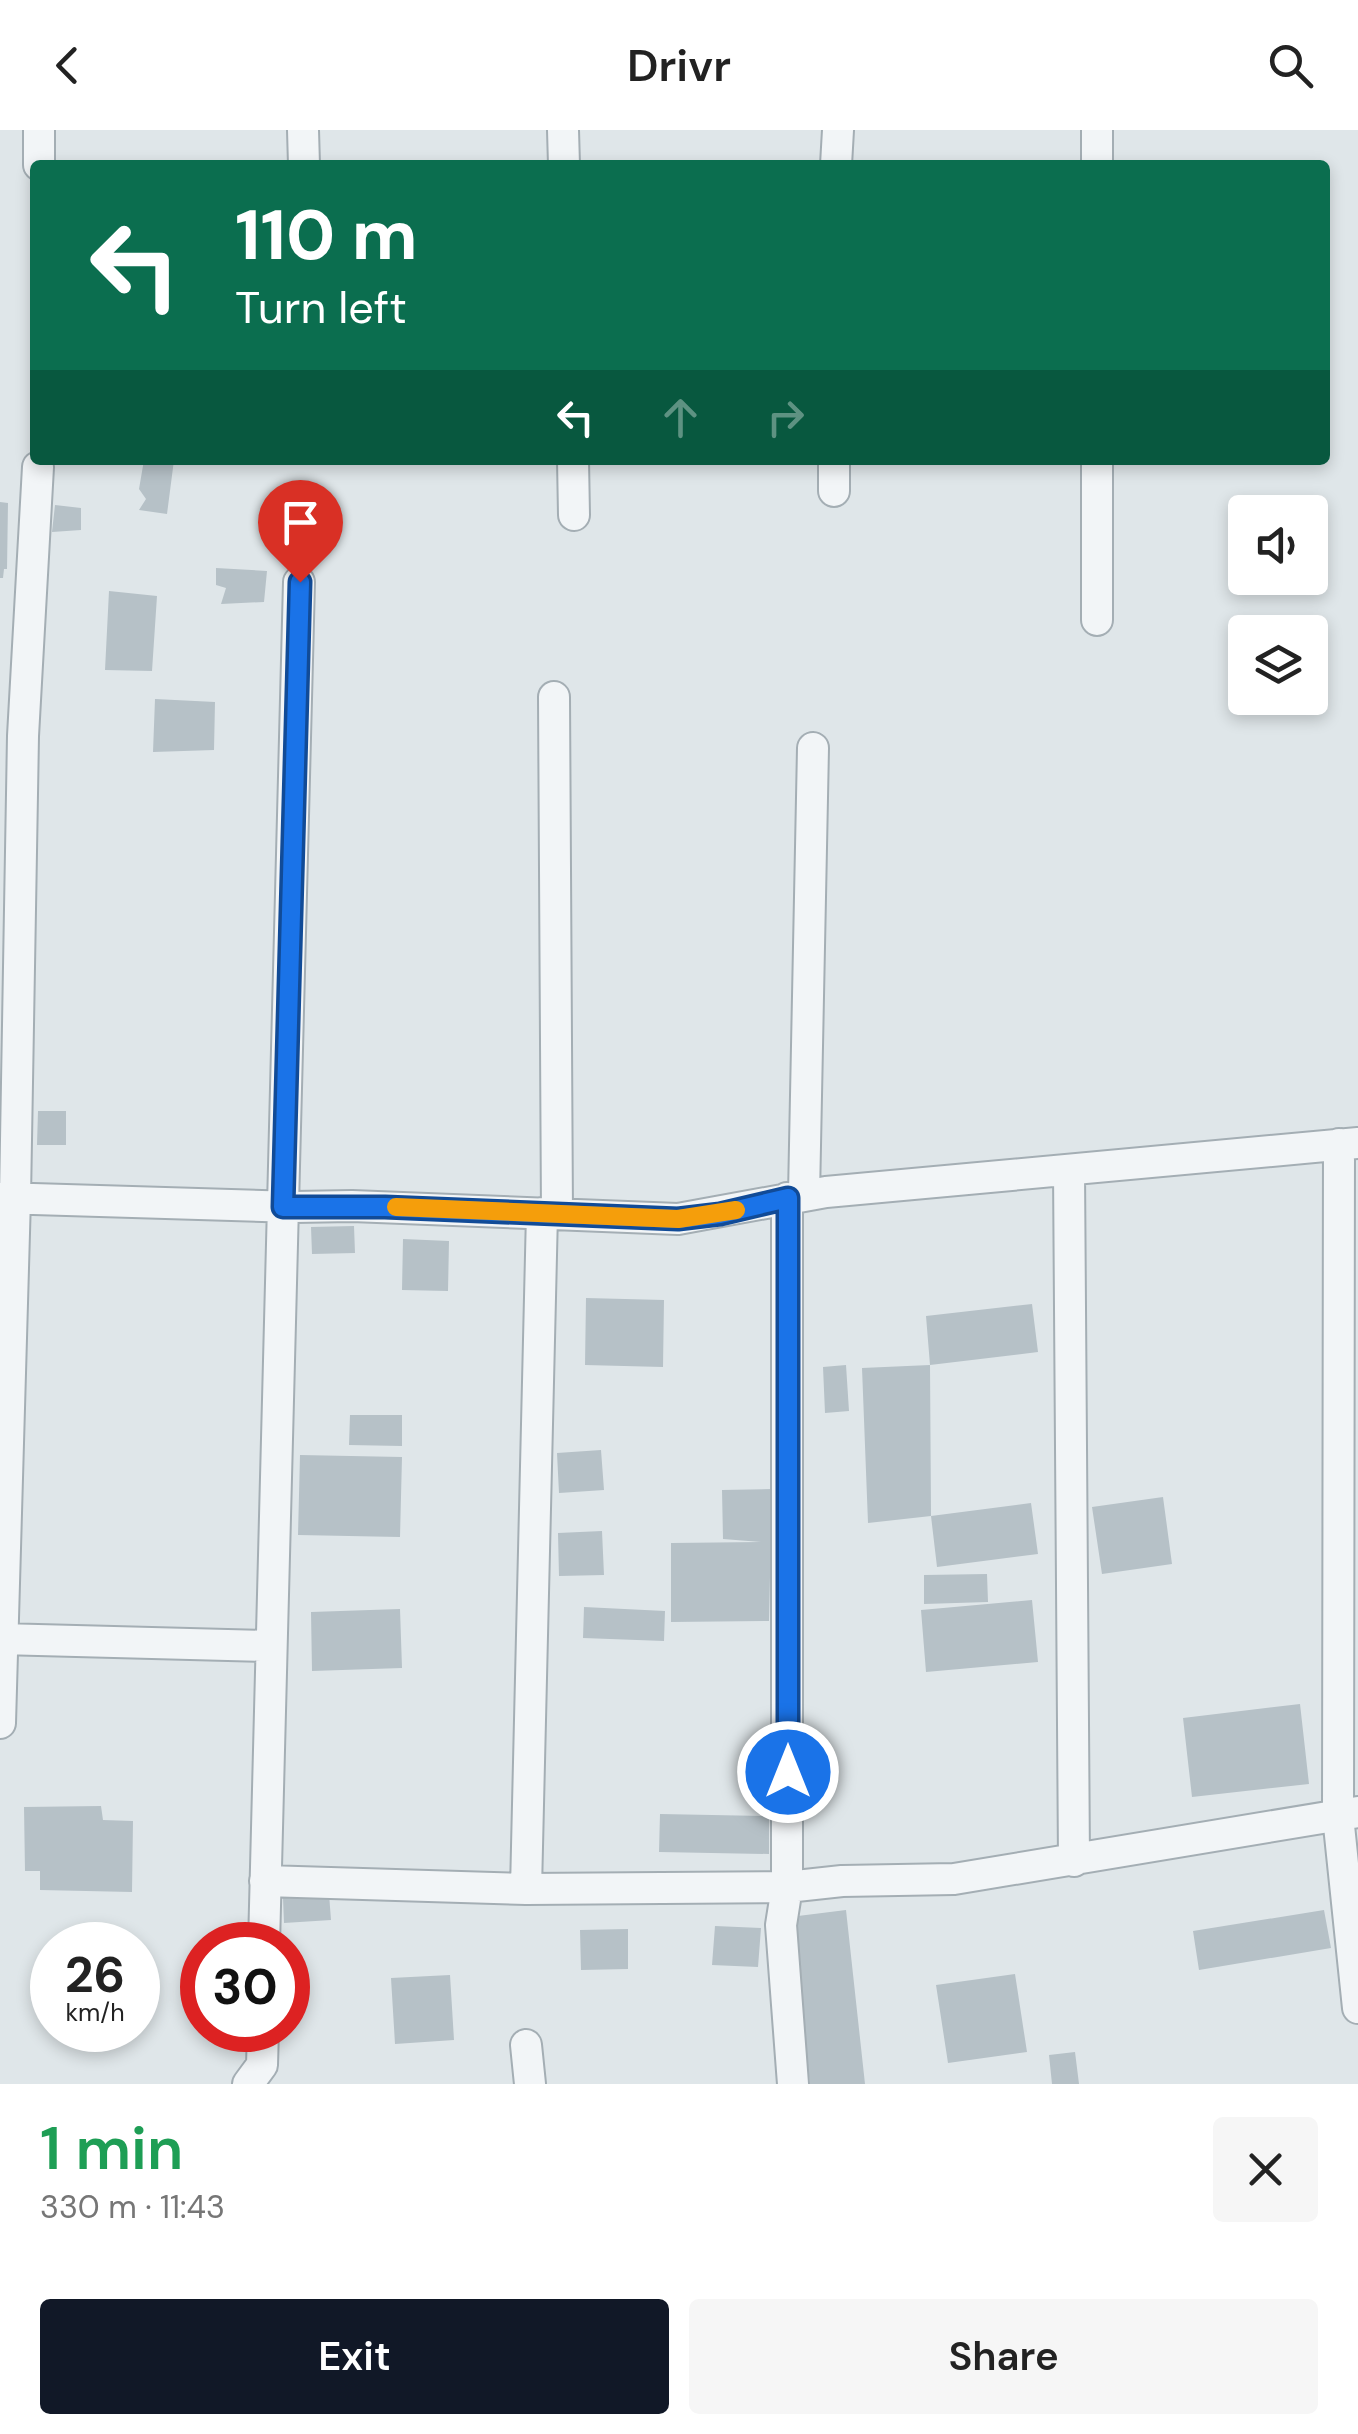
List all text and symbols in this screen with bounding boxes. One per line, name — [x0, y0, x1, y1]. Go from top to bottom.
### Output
text: Drivr — [627, 36, 731, 95]
icon: back — [40, 38, 95, 93]
icon: search — [1263, 38, 1318, 93]
text: 110 m — [235, 190, 418, 281]
icon: left — [70, 200, 200, 330]
text: Turn left — [235, 278, 407, 337]
icon: left — [548, 390, 603, 445]
icon: ahead — [653, 390, 708, 445]
icon: right — [758, 390, 813, 445]
pin — [258, 480, 343, 583]
icon: arrive — [273, 495, 328, 550]
map controls — [1228, 495, 1328, 715]
button: sound — [1228, 495, 1328, 595]
button: layers — [1228, 615, 1328, 715]
position arrow — [736, 1720, 840, 1824]
speed limit sign: 30 — [180, 1922, 310, 2052]
text: 26 — [65, 1942, 125, 2008]
text: km/h — [65, 1996, 125, 2029]
text: 1 min — [40, 2109, 183, 2188]
button: close — [1213, 2117, 1318, 2222]
text: 330 m · 11:43 — [40, 2186, 225, 2228]
button: Exit — [40, 2299, 669, 2414]
button: Share — [689, 2299, 1318, 2414]

